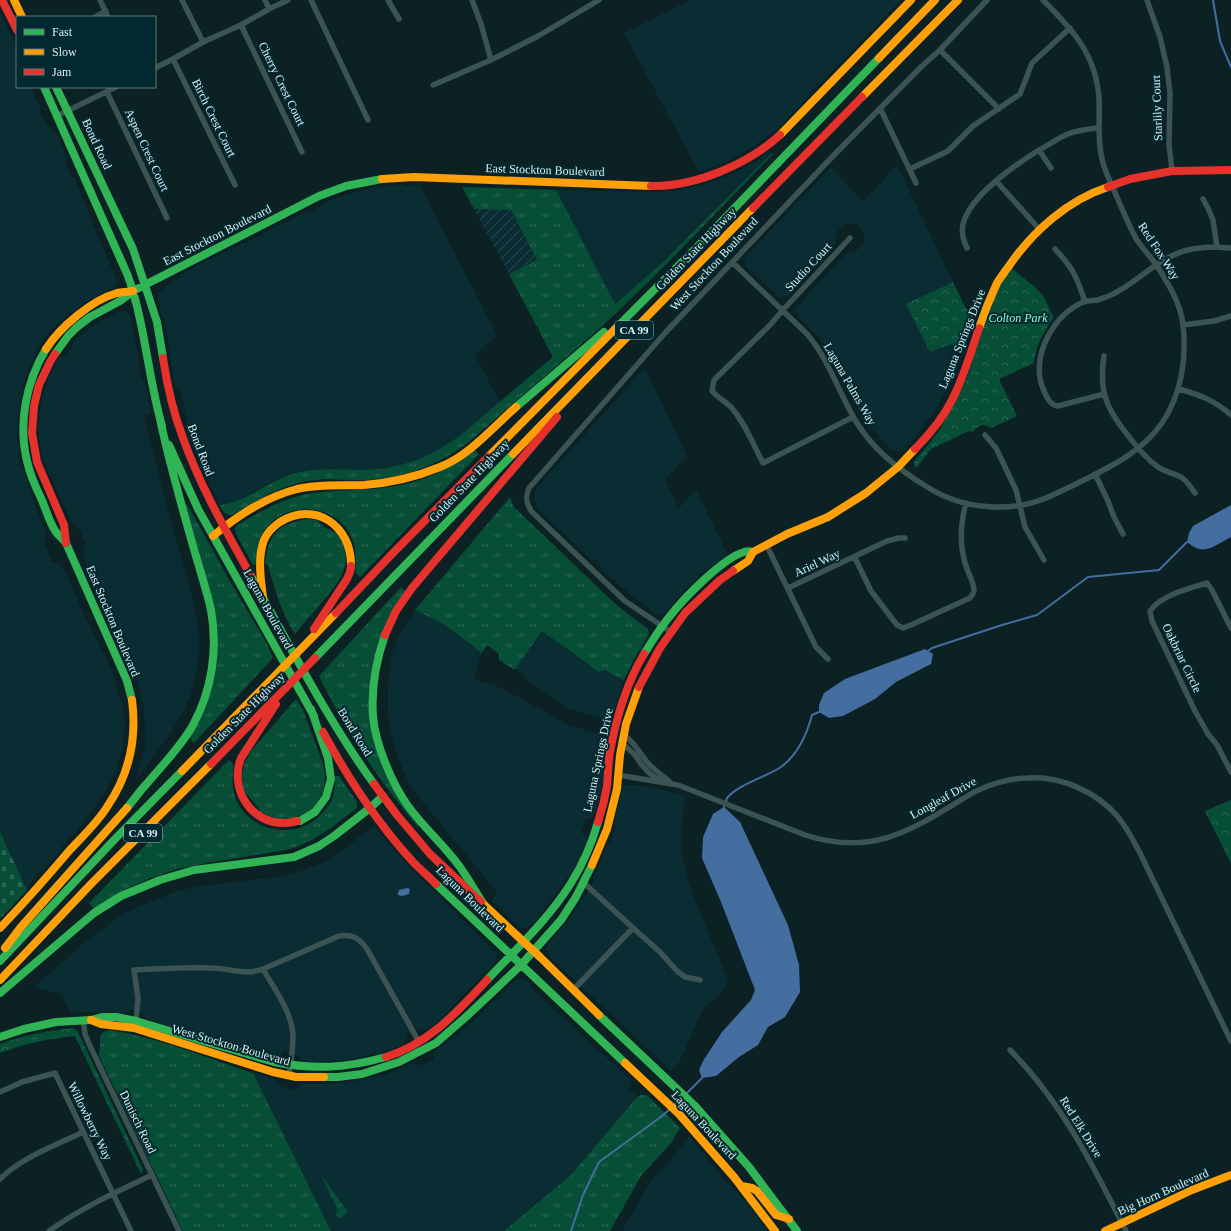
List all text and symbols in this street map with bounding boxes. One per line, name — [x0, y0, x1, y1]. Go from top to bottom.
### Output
legend — [16, 16, 156, 88]
text: Fast — [52, 25, 73, 39]
street label: Cherry Crest Court — [256, 40, 309, 129]
text: Slow — [52, 45, 77, 59]
text: Jam — [52, 65, 72, 79]
street label: Starlily Court — [1149, 74, 1165, 141]
street label: Birch Crest Court — [189, 77, 239, 160]
street label: Aspen Crest Court — [122, 107, 173, 194]
street label: Bond Road — [79, 116, 115, 172]
street label: East Stockton Boulevard — [485, 161, 605, 179]
street label: East Stockton Boulevard — [161, 202, 273, 268]
street label: Golden State Highway — [653, 205, 739, 293]
street label: West Stockton Boulevard — [667, 214, 761, 314]
street label: Red Fox Way — [1135, 220, 1183, 282]
street label: Studio Court — [782, 239, 835, 294]
street label: Laguna Springs Drive — [936, 287, 988, 391]
park label: Colton Park — [989, 311, 1048, 325]
road number: CA 99 — [615, 321, 653, 339]
street label: Laguna Palms Way — [821, 340, 879, 428]
street label: Bond Road — [185, 422, 217, 478]
street label: Golden State Highway — [426, 437, 512, 525]
street label: Ariel Way — [792, 546, 842, 580]
street label: East Stockton Boulevard — [83, 563, 143, 679]
street label: Laguna Boulevard — [240, 567, 296, 651]
street label: Oakbriar Circle — [1159, 621, 1205, 695]
street label: Golden State Highway — [200, 669, 288, 757]
street label: Bond Road — [335, 705, 375, 759]
street label: Laguna Springs Drive — [580, 707, 616, 813]
street label: Longleaf Drive — [907, 774, 979, 822]
road number: CA 99 — [124, 824, 162, 842]
street label: Laguna Boulevard — [433, 863, 507, 935]
street label: West Stockton Boulevard — [170, 1021, 292, 1069]
street label: Willowberry Way — [65, 1080, 115, 1162]
street label: Dunisch Road — [117, 1088, 159, 1156]
street label: Laguna Boulevard — [669, 1088, 739, 1162]
street label: Red Elk Drive — [1057, 1094, 1105, 1160]
street label: Big Horn Boulevard — [1115, 1166, 1211, 1218]

